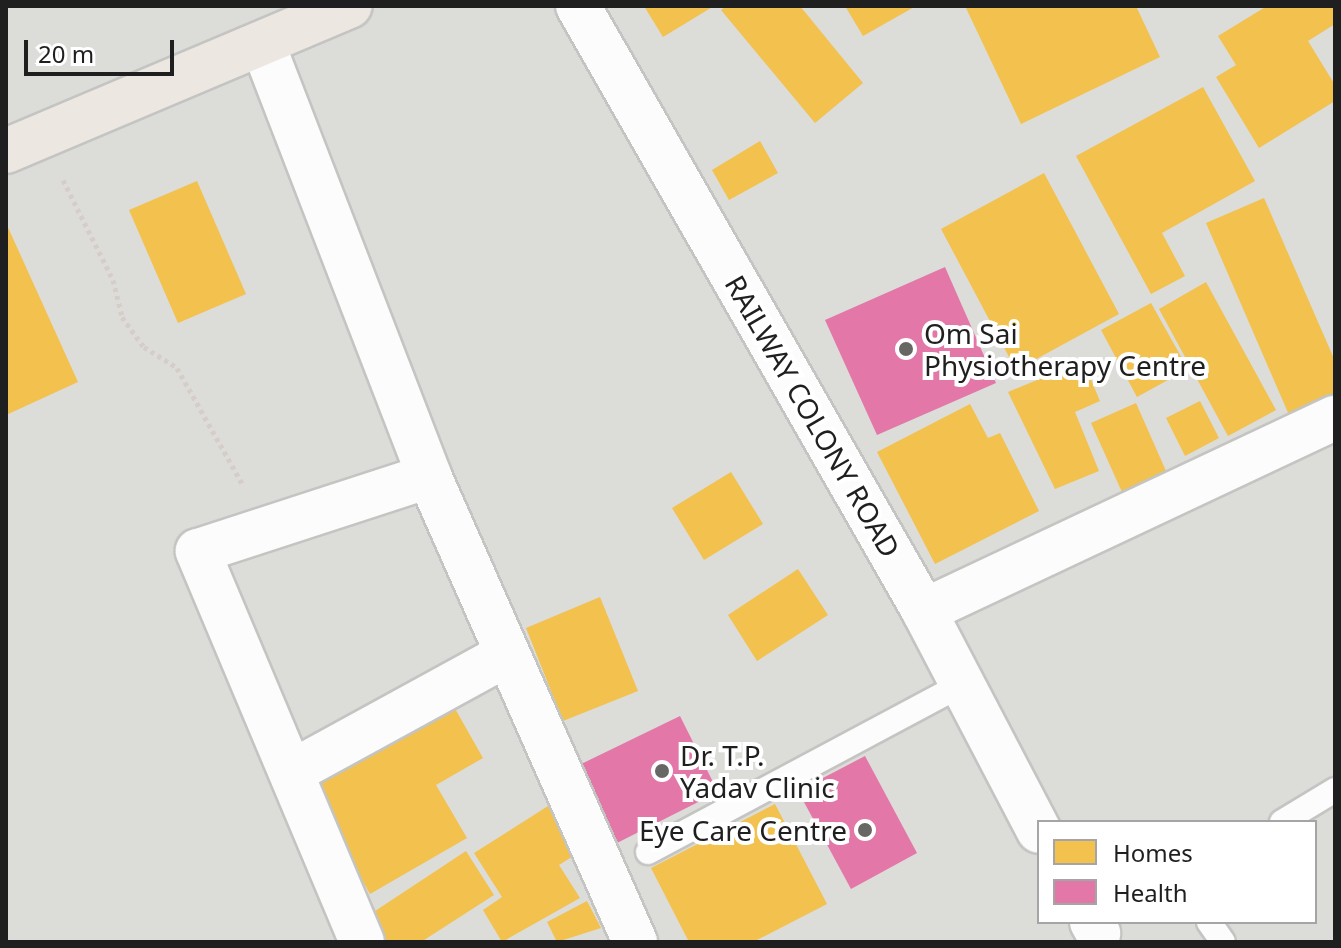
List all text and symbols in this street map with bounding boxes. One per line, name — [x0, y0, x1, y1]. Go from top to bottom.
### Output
scale bar — [28, 24, 178, 74]
text: 20 m — [38, 37, 94, 70]
street label: RAILWAY COLONY ROAD — [719, 269, 907, 563]
place label: Om Sai Physiotherapy Centre — [924, 316, 1206, 382]
marker: Om Sai Physiotherapy Centre — [895, 338, 917, 360]
place label: Dr. T.P. Yadav Clinic — [680, 738, 835, 804]
marker: Dr. T.P. Yadav Clinic — [651, 760, 673, 782]
place label: Eye Care Centre — [639, 813, 847, 847]
marker: Eye Care Centre — [854, 819, 876, 841]
legend — [1037, 820, 1317, 924]
text: Homes — [1113, 836, 1193, 869]
text: Health — [1113, 876, 1187, 909]

